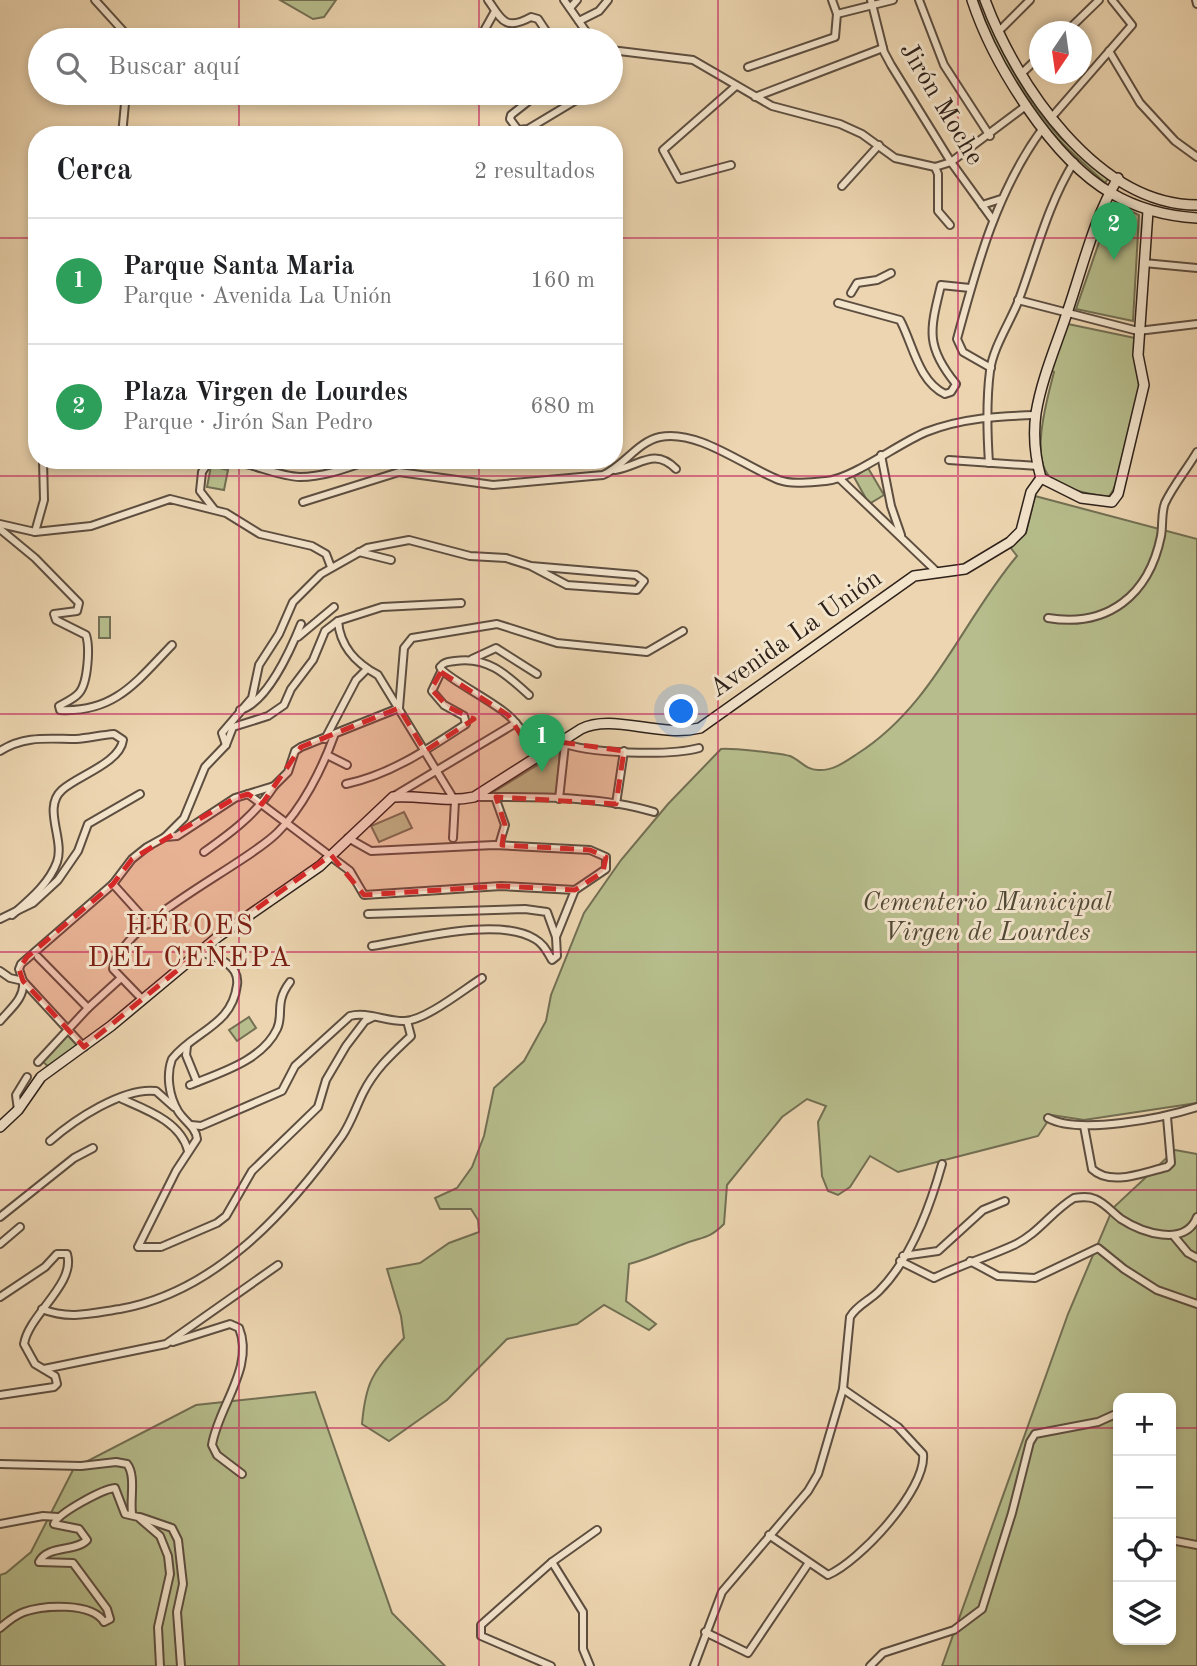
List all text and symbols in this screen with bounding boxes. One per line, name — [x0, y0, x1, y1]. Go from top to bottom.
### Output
north arrow — [1029, 21, 1092, 84]
search box — [28, 28, 623, 105]
street label: Jirón Moche — [894, 38, 988, 170]
icon: search — [52, 48, 90, 86]
text: Buscar aquí — [108, 54, 240, 80]
text: Cerca — [56, 156, 132, 186]
text: 2 resultados — [474, 160, 595, 183]
pin: 2 — [1091, 202, 1137, 260]
text: Parque Santa Maria — [123, 254, 354, 280]
text: 1 — [72, 269, 86, 292]
text: 160 m — [530, 269, 595, 292]
text: Parque · Avenida La Unión — [123, 285, 392, 308]
text: Plaza Virgen de Lourdes — [123, 380, 408, 406]
text: 2 — [72, 395, 86, 418]
text: 680 m — [530, 395, 595, 418]
text: Parque · Jirón San Pedro — [123, 411, 373, 434]
street label: Avenida La Unión — [705, 565, 887, 703]
your location — [664, 694, 698, 728]
pin: 1 — [519, 714, 565, 772]
park label: Cementerio Municipal Virgen de Lourdes — [862, 890, 1112, 946]
district label: HÉROES DEL CENEPA — [87, 908, 293, 973]
map controls — [1113, 1393, 1176, 1645]
button: + — [1113, 1393, 1176, 1456]
button: − — [1113, 1456, 1176, 1519]
button: locate — [1113, 1519, 1176, 1582]
button: layers — [1113, 1582, 1176, 1645]

